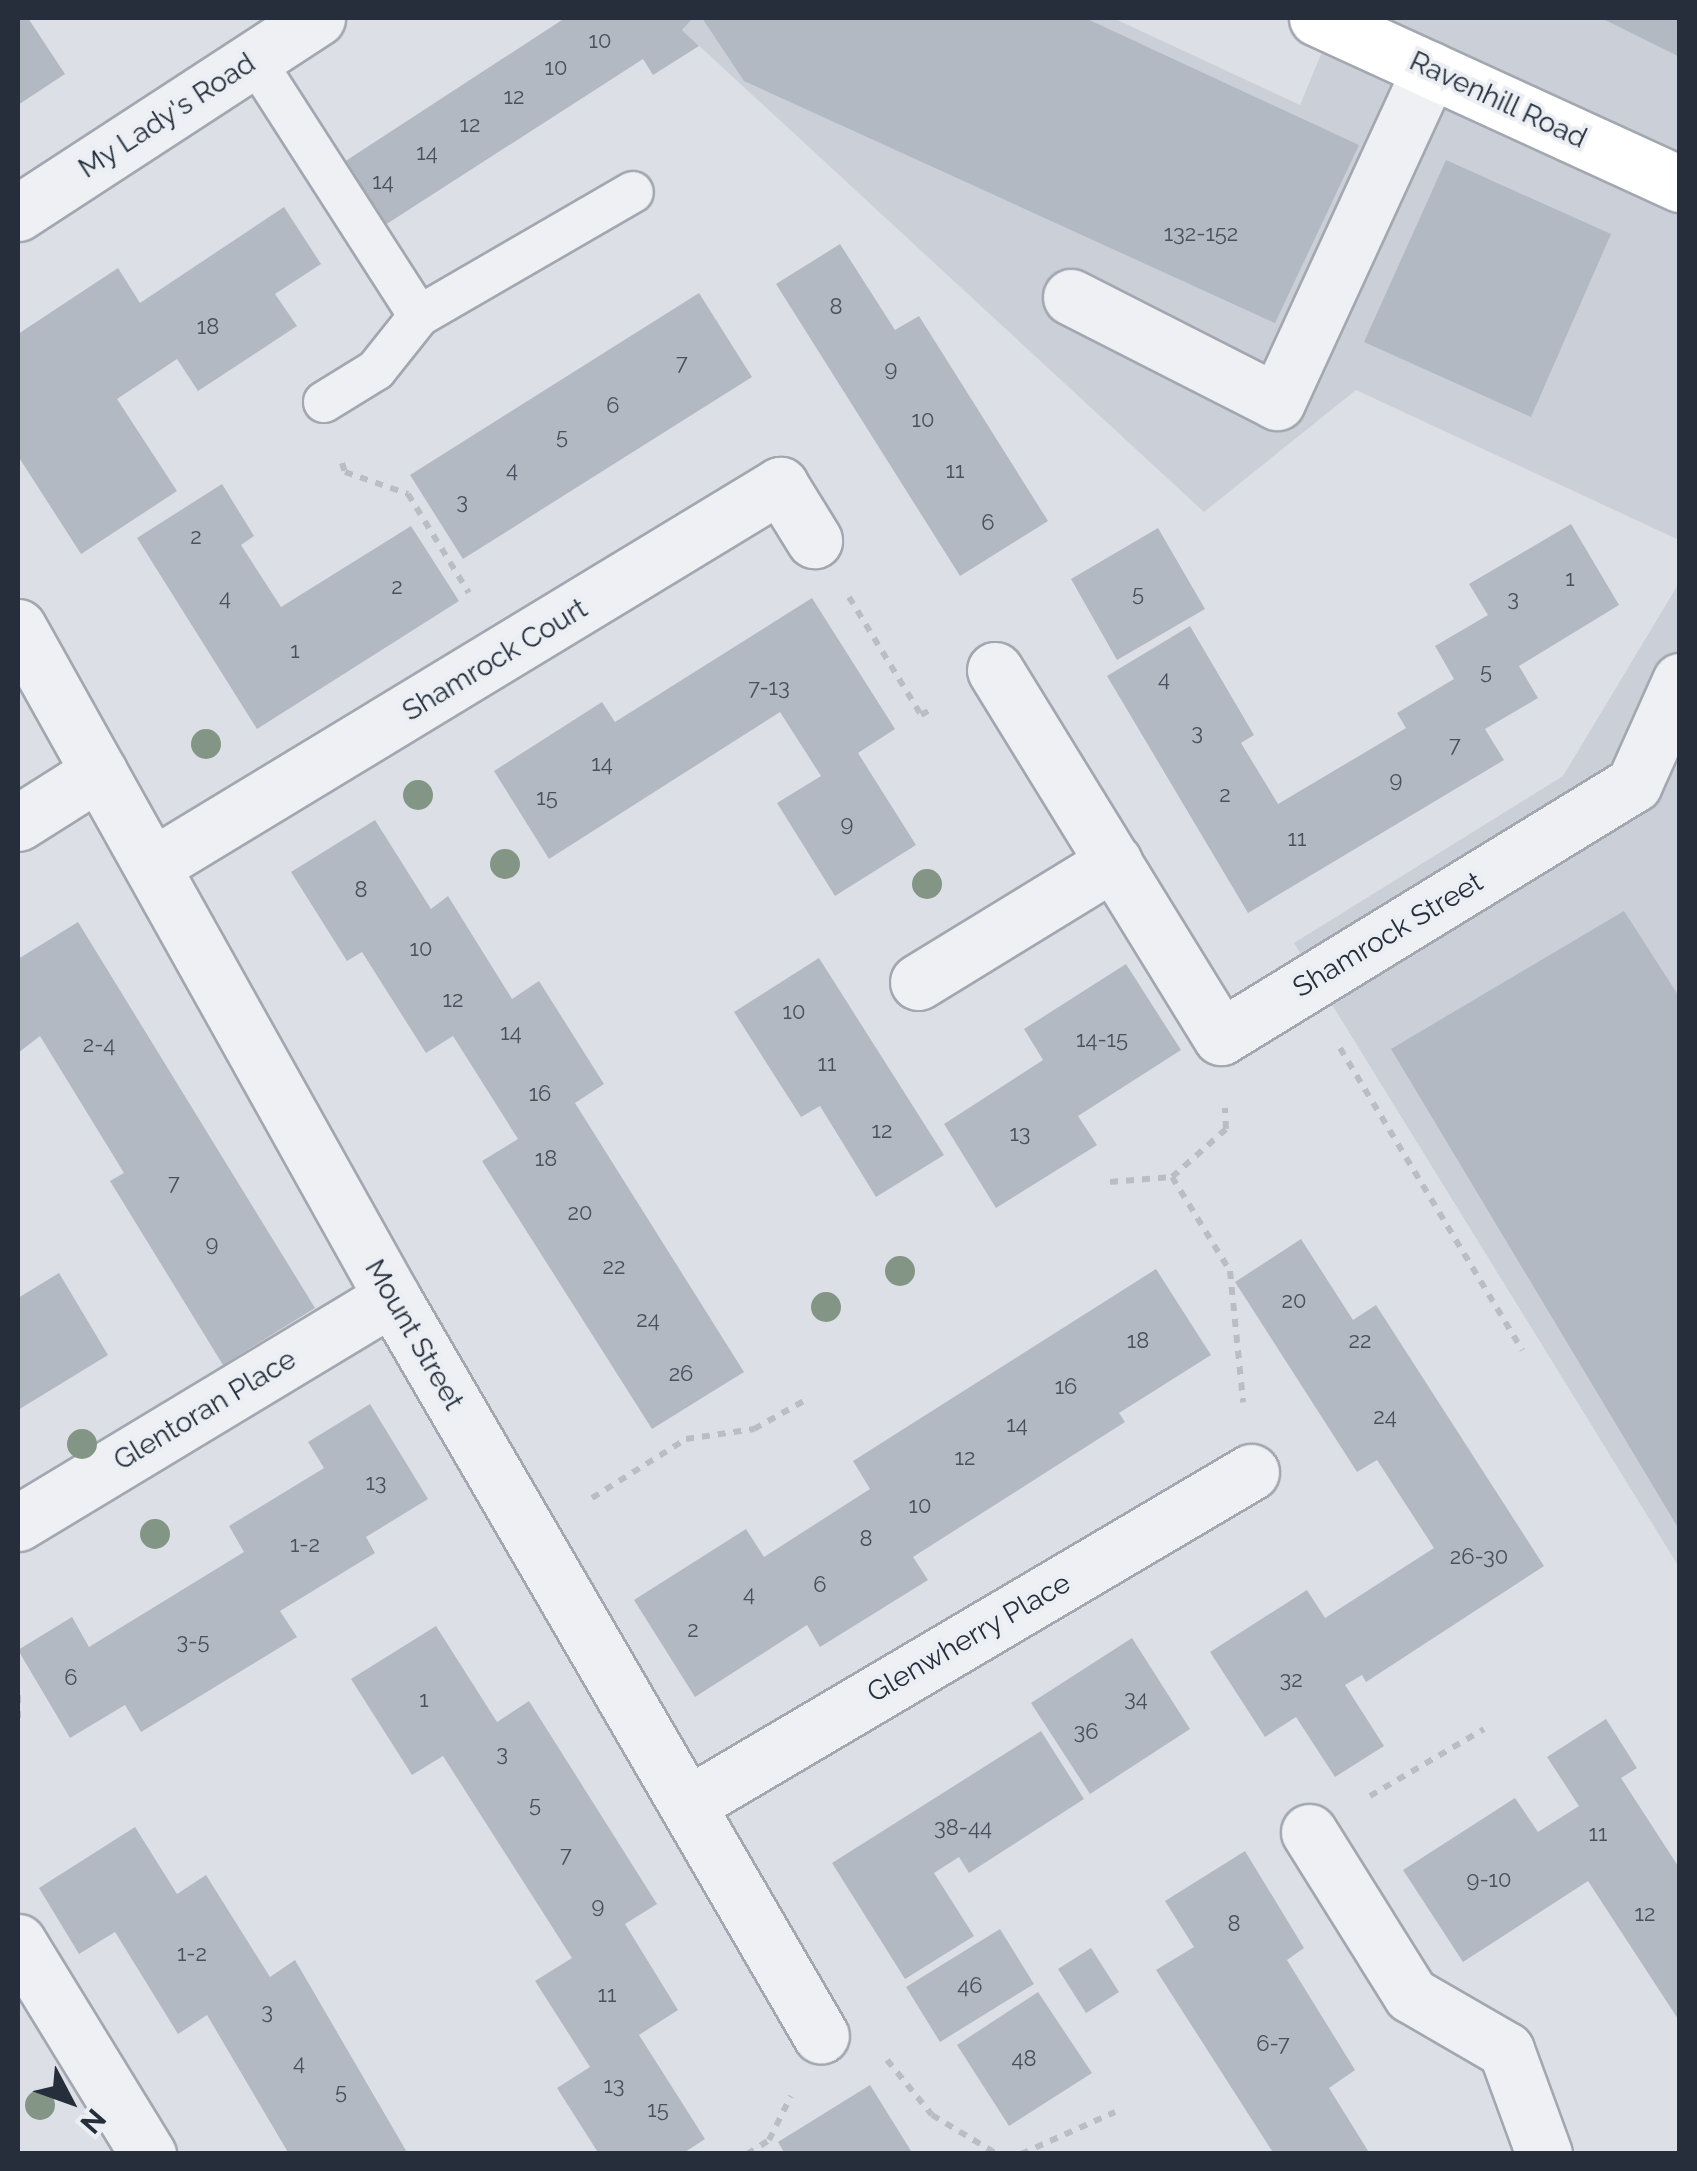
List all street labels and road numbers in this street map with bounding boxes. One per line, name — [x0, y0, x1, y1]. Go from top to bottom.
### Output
street label: Ravenhill Road — [1404, 44, 1592, 156]
street label: My Lady's Road — [72, 46, 262, 186]
street label: Shamrock Court — [397, 592, 593, 728]
street label: Shamrock Street — [1287, 865, 1489, 1005]
street label: Mount Street — [357, 1254, 471, 1416]
street label: Glentoran Place — [108, 1342, 302, 1478]
street label: Glenwherry Place — [861, 1566, 1077, 1710]

